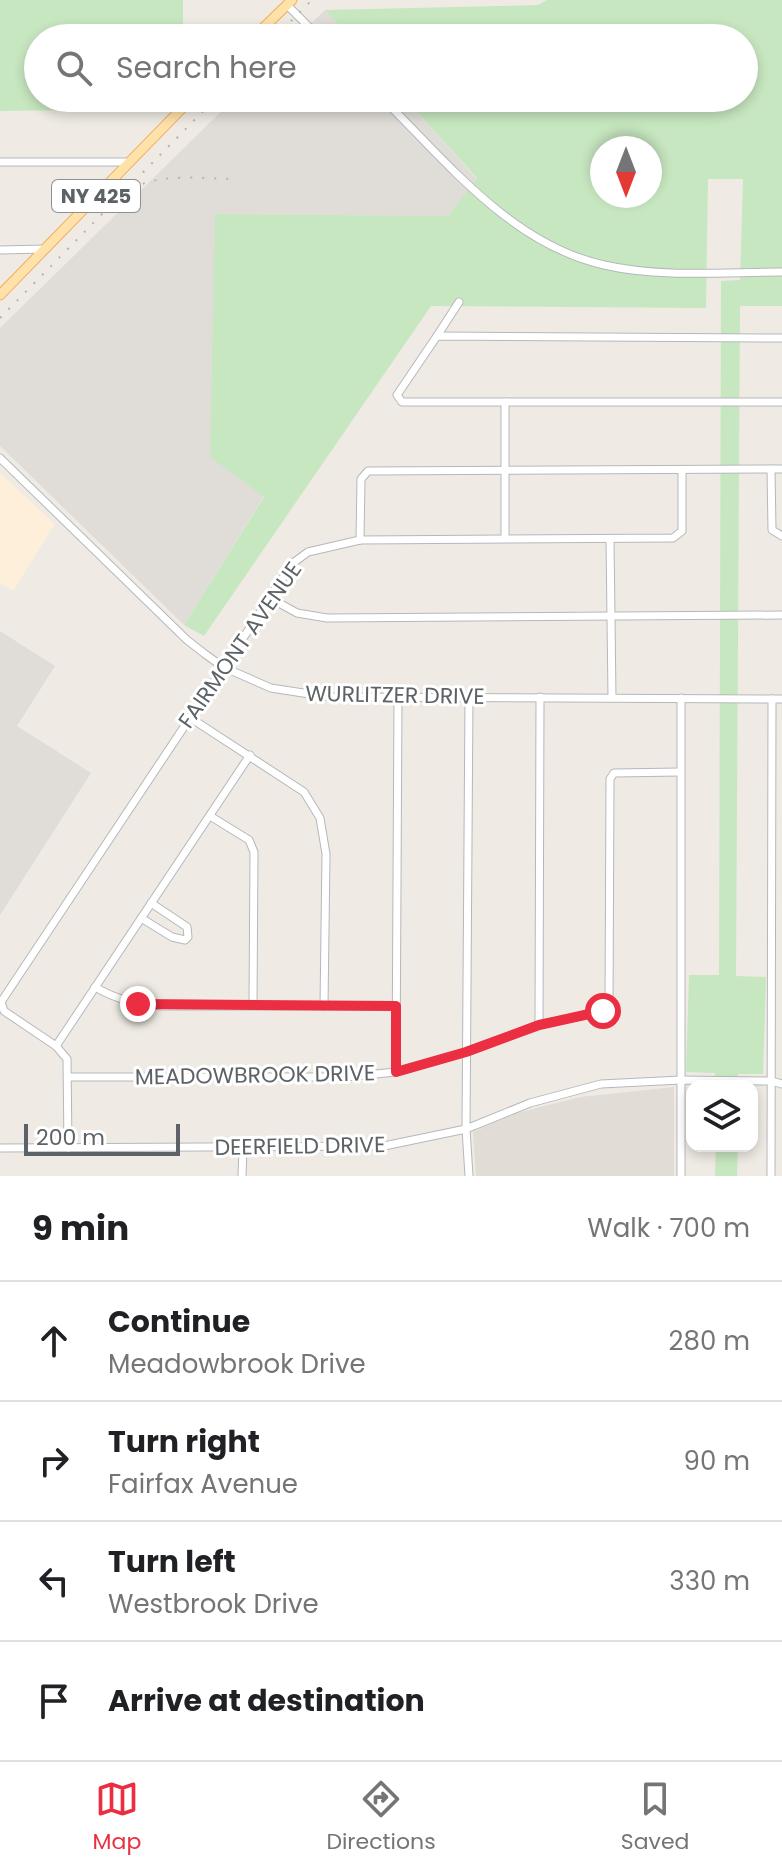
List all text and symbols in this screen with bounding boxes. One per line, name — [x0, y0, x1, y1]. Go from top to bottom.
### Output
search box — [24, 24, 758, 112]
icon: search — [52, 46, 96, 90]
text: Search here — [116, 46, 297, 89]
north arrow — [590, 136, 662, 208]
road number: NY 425 — [52, 180, 140, 212]
street label: FAIRMONT AVENUE — [171, 556, 309, 734]
street label: WURLITZER DRIVE — [305, 678, 485, 712]
route end — [120, 986, 156, 1022]
route start — [585, 993, 621, 1029]
street label: MEADOWBROOK DRIVE — [135, 1057, 375, 1093]
map controls — [686, 1080, 758, 1152]
button: layers — [686, 1080, 758, 1152]
scale bar — [24, 1120, 180, 1156]
text: 200 m — [36, 1122, 105, 1153]
street label: DEERFIELD DRIVE — [214, 1129, 386, 1163]
text: 9 min — [32, 1204, 129, 1252]
text: Walk · 700 m — [587, 1210, 750, 1246]
text: Continue — [108, 1300, 250, 1343]
icon: ahead — [32, 1319, 76, 1363]
text: 280 m — [669, 1323, 750, 1359]
text: Meadowbrook Drive — [108, 1346, 366, 1382]
text: Turn right — [108, 1420, 260, 1463]
icon: right — [32, 1439, 76, 1483]
text: 90 m — [684, 1443, 750, 1479]
text: Fairfax Avenue — [108, 1466, 298, 1502]
text: Turn left — [108, 1540, 236, 1583]
icon: left — [32, 1559, 76, 1603]
text: 330 m — [669, 1563, 750, 1599]
text: Westbrook Drive — [108, 1586, 319, 1622]
icon: arrive — [32, 1679, 76, 1723]
text: Arrive at destination — [108, 1679, 425, 1722]
tab: Map — [93, 1777, 141, 1858]
tab: Directions — [326, 1777, 436, 1858]
tab: Saved — [621, 1777, 689, 1858]

